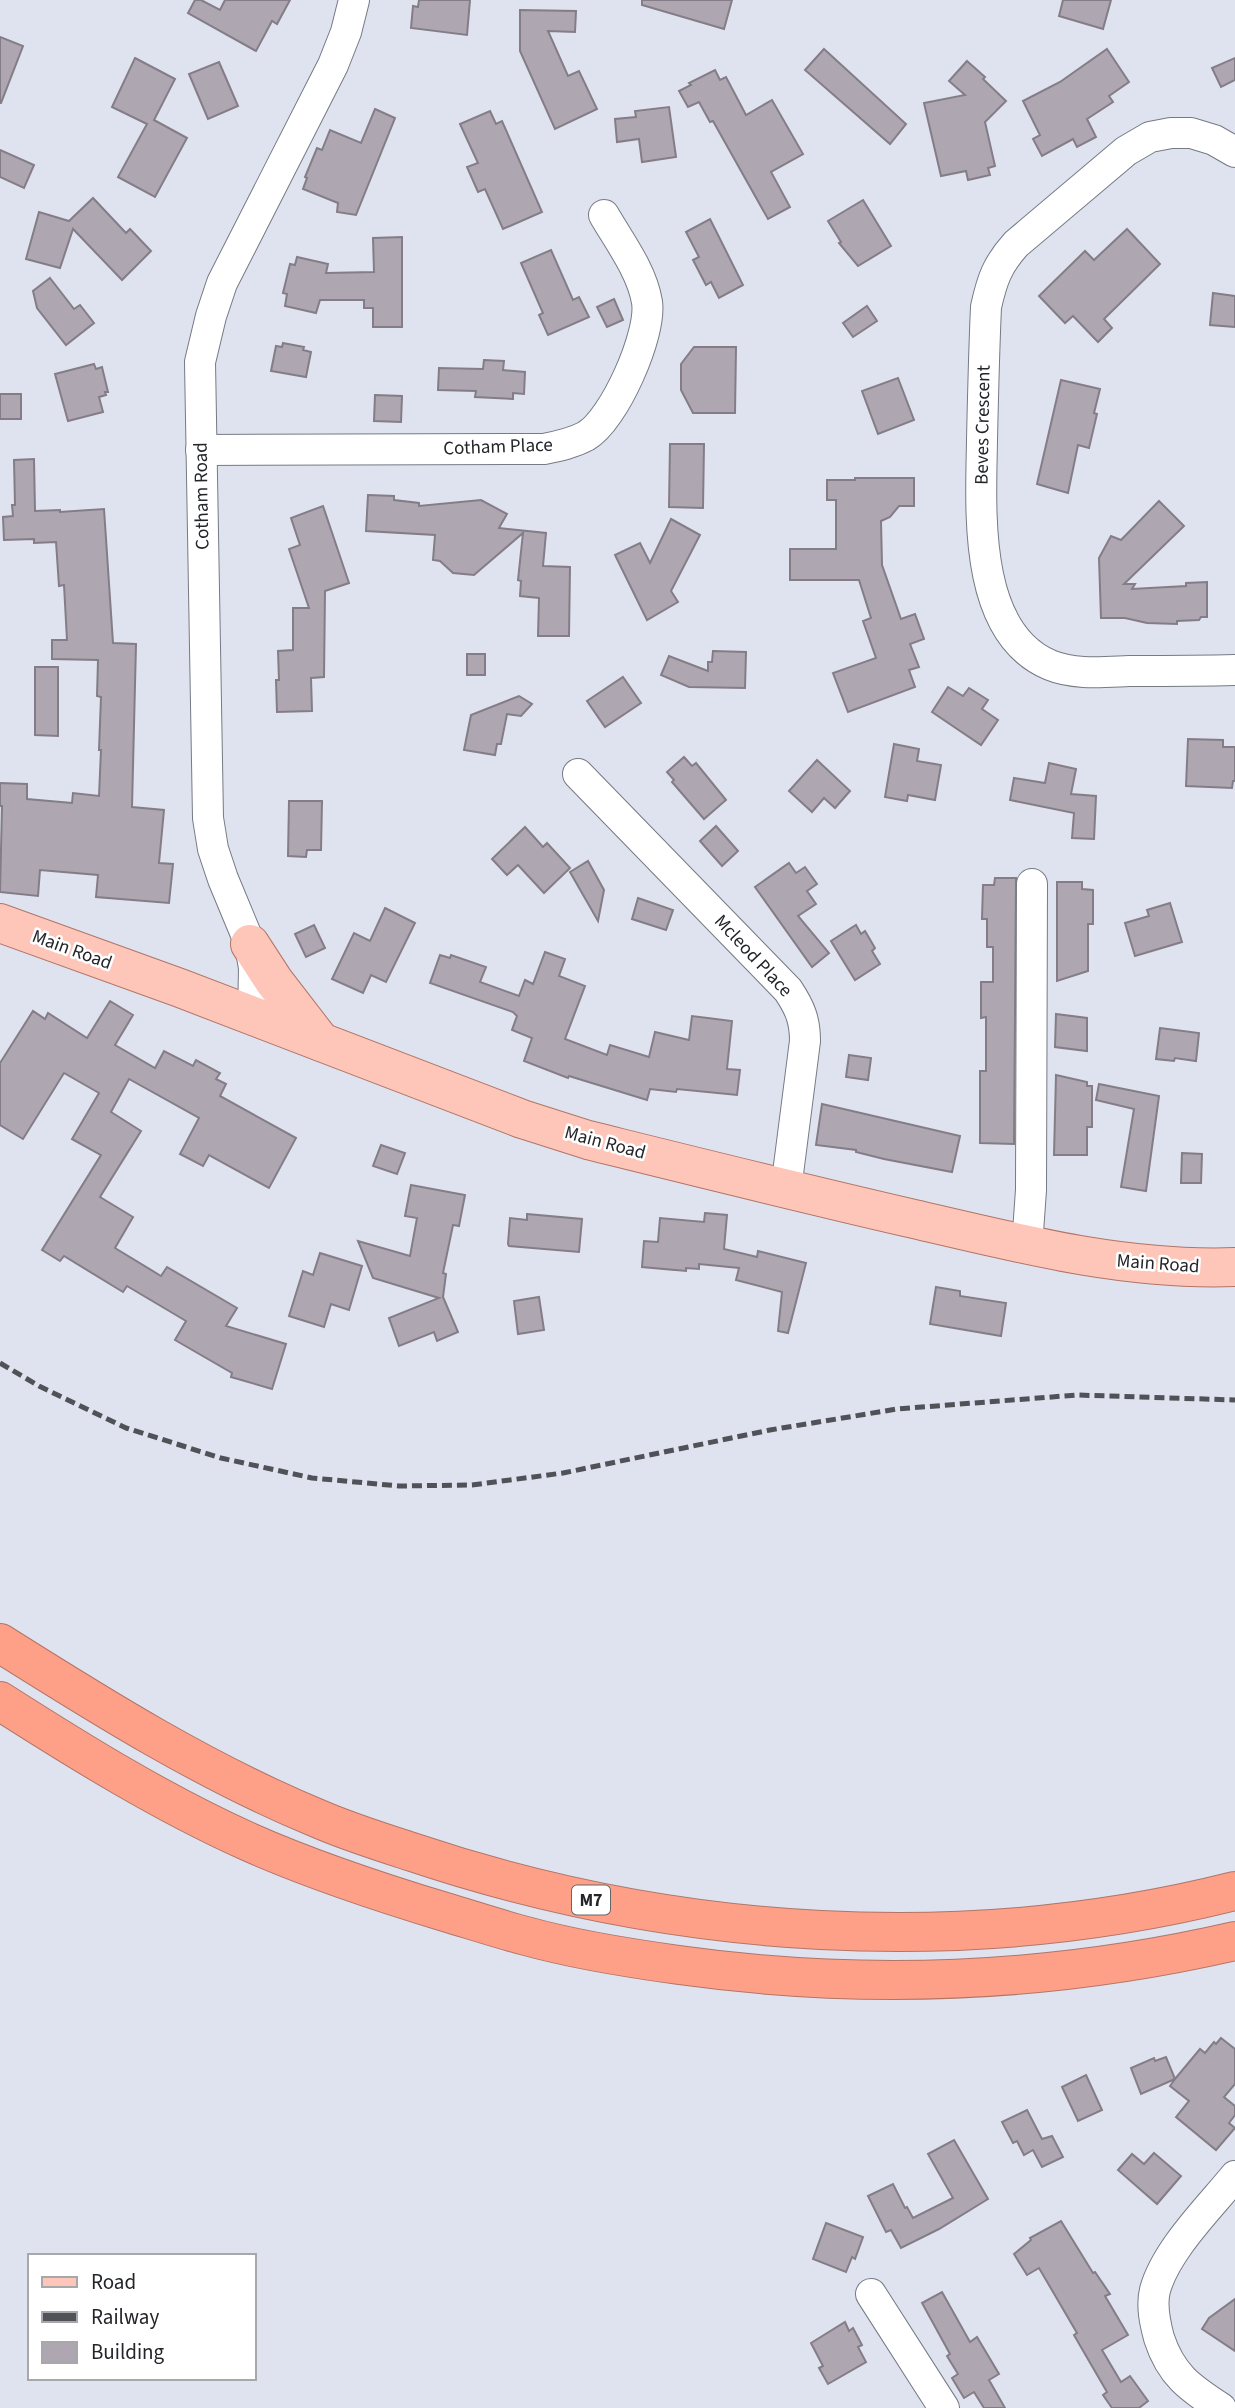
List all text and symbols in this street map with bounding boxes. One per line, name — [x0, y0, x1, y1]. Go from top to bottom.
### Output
street label: Beves Crescent — [968, 364, 998, 485]
street label: Cotham Place — [443, 432, 553, 462]
street label: Cotham Road — [188, 442, 216, 550]
street label: Mcleod Place — [708, 909, 798, 1003]
street label: Main Road — [28, 923, 116, 977]
street label: Main Road — [561, 1119, 649, 1167]
street label: Main Road — [1116, 1248, 1200, 1280]
road number: M7 — [572, 1886, 610, 1914]
legend — [28, 2254, 256, 2380]
text: Road — [91, 2267, 136, 2297]
text: Railway — [91, 2302, 159, 2332]
text: Building — [91, 2337, 165, 2367]

